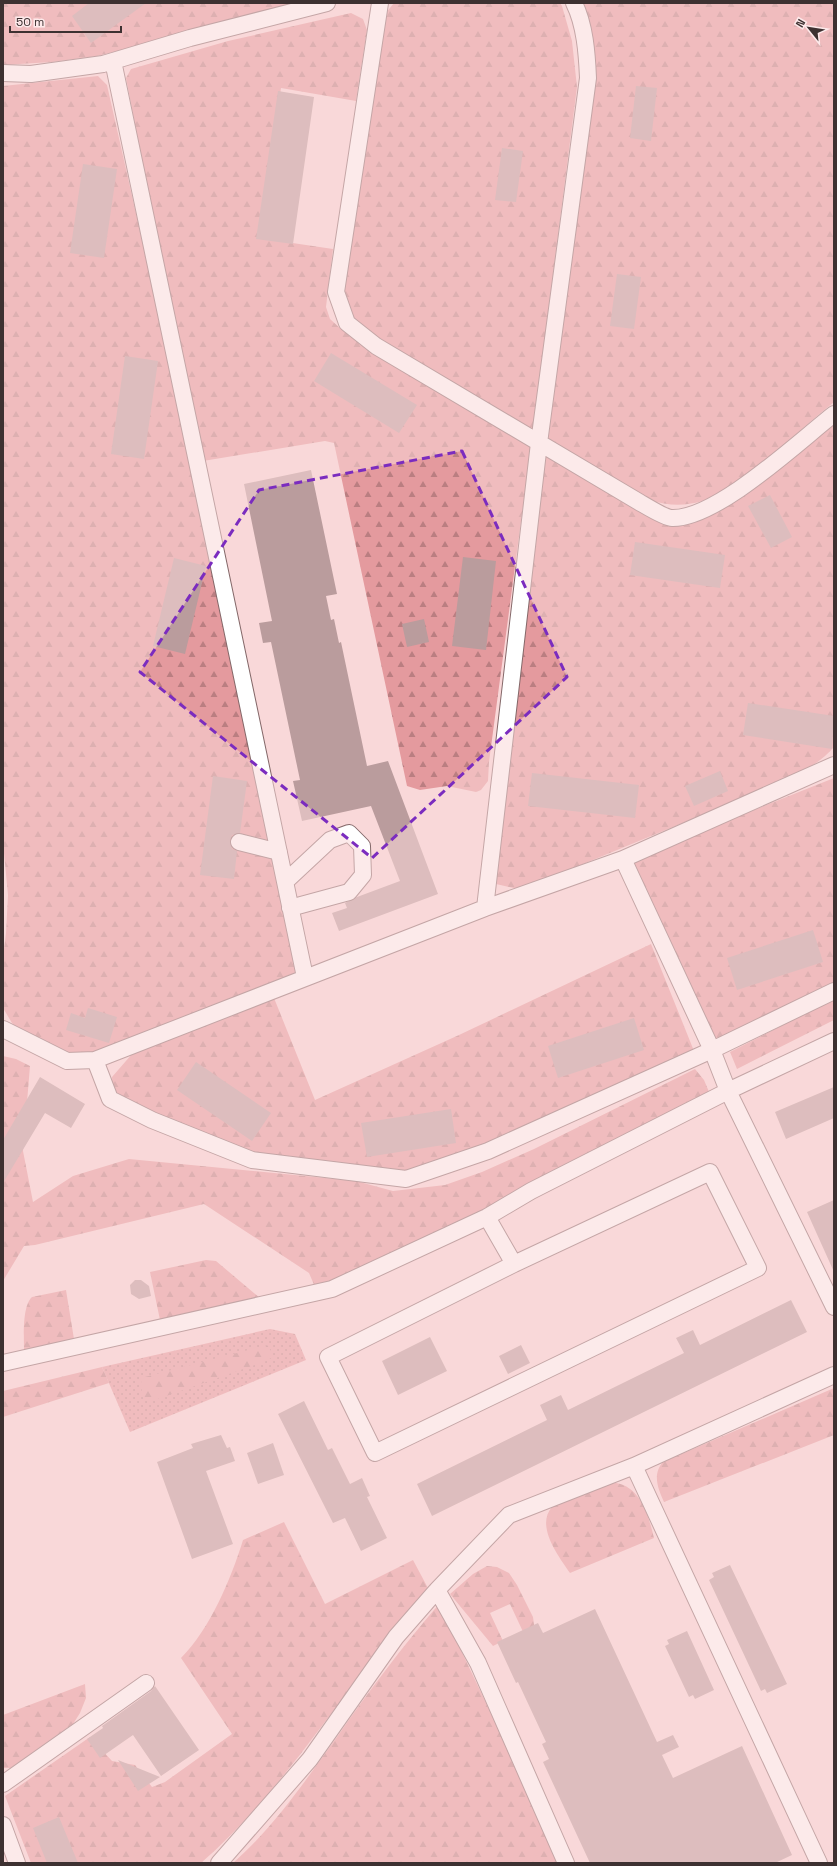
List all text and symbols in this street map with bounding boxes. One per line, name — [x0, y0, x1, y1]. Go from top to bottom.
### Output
scale bar — [10, 8, 121, 34]
north arrow — [789, 8, 829, 48]
text: 50 m — [16, 14, 44, 30]
text: N — [792, 16, 808, 30]

